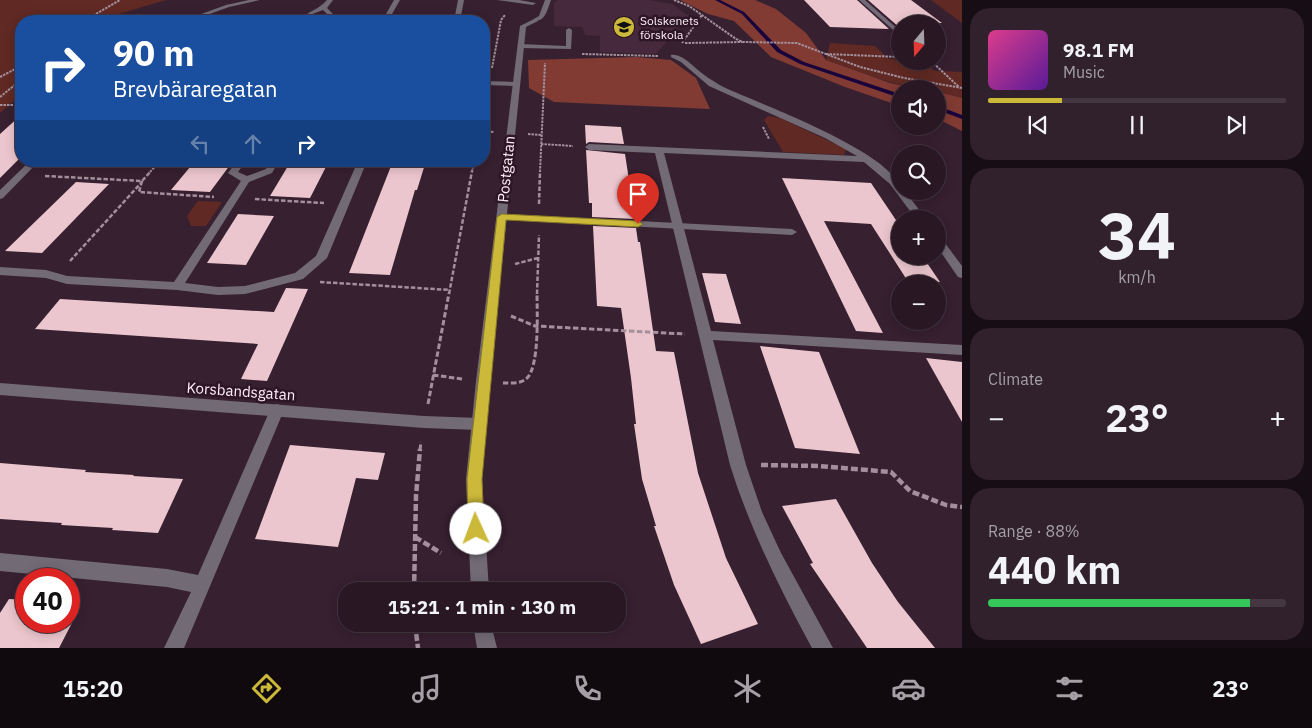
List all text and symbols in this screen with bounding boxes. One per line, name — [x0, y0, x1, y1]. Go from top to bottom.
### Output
place label: Solskenets förskola — [640, 13, 699, 42]
school or university icon: Solskenets förskola — [612, 15, 636, 39]
north arrow — [891, 15, 946, 70]
map controls — [891, 15, 946, 330]
text: 90 m — [113, 30, 195, 76]
icon: right — [30, 35, 95, 100]
text: 98.1 FM — [1063, 38, 1134, 62]
text: Music — [1063, 62, 1105, 82]
text: Brevbäraregatan — [113, 74, 278, 103]
button: sound — [891, 80, 946, 135]
icon: previous — [1024, 111, 1052, 139]
icon: pause — [1123, 111, 1151, 139]
icon: next — [1222, 111, 1250, 139]
icon: left — [186, 130, 214, 158]
icon: ahead — [239, 130, 267, 158]
icon: right — [292, 130, 320, 158]
street label: Postgatan — [493, 135, 519, 203]
button: search — [891, 145, 946, 200]
pin — [617, 173, 659, 224]
icon: arrive — [624, 180, 652, 208]
text: 34 — [1098, 192, 1176, 277]
button: + — [891, 210, 946, 265]
text: km/h — [1118, 267, 1156, 287]
button: − — [891, 275, 946, 330]
text: Climate — [988, 369, 1043, 389]
street label: Korsbandsgatan — [186, 378, 296, 404]
text: 23° — [1105, 393, 1169, 442]
text: − — [988, 399, 1005, 436]
text: + — [1269, 399, 1286, 436]
position arrow — [449, 502, 501, 554]
text: Range · 88% — [988, 521, 1080, 541]
text: 440 km — [988, 545, 1121, 594]
speed limit sign: 40 — [15, 568, 80, 633]
text: 15:21 · 1 min · 130 m — [388, 595, 576, 619]
icon: directions — [249, 671, 284, 706]
icon: music — [409, 671, 444, 706]
icon: phone — [570, 671, 605, 706]
icon: climate — [730, 671, 765, 706]
icon: car — [891, 671, 926, 706]
icon: filters — [1052, 671, 1087, 706]
text: 15:20 — [63, 674, 123, 703]
text: 23° — [1212, 674, 1249, 703]

